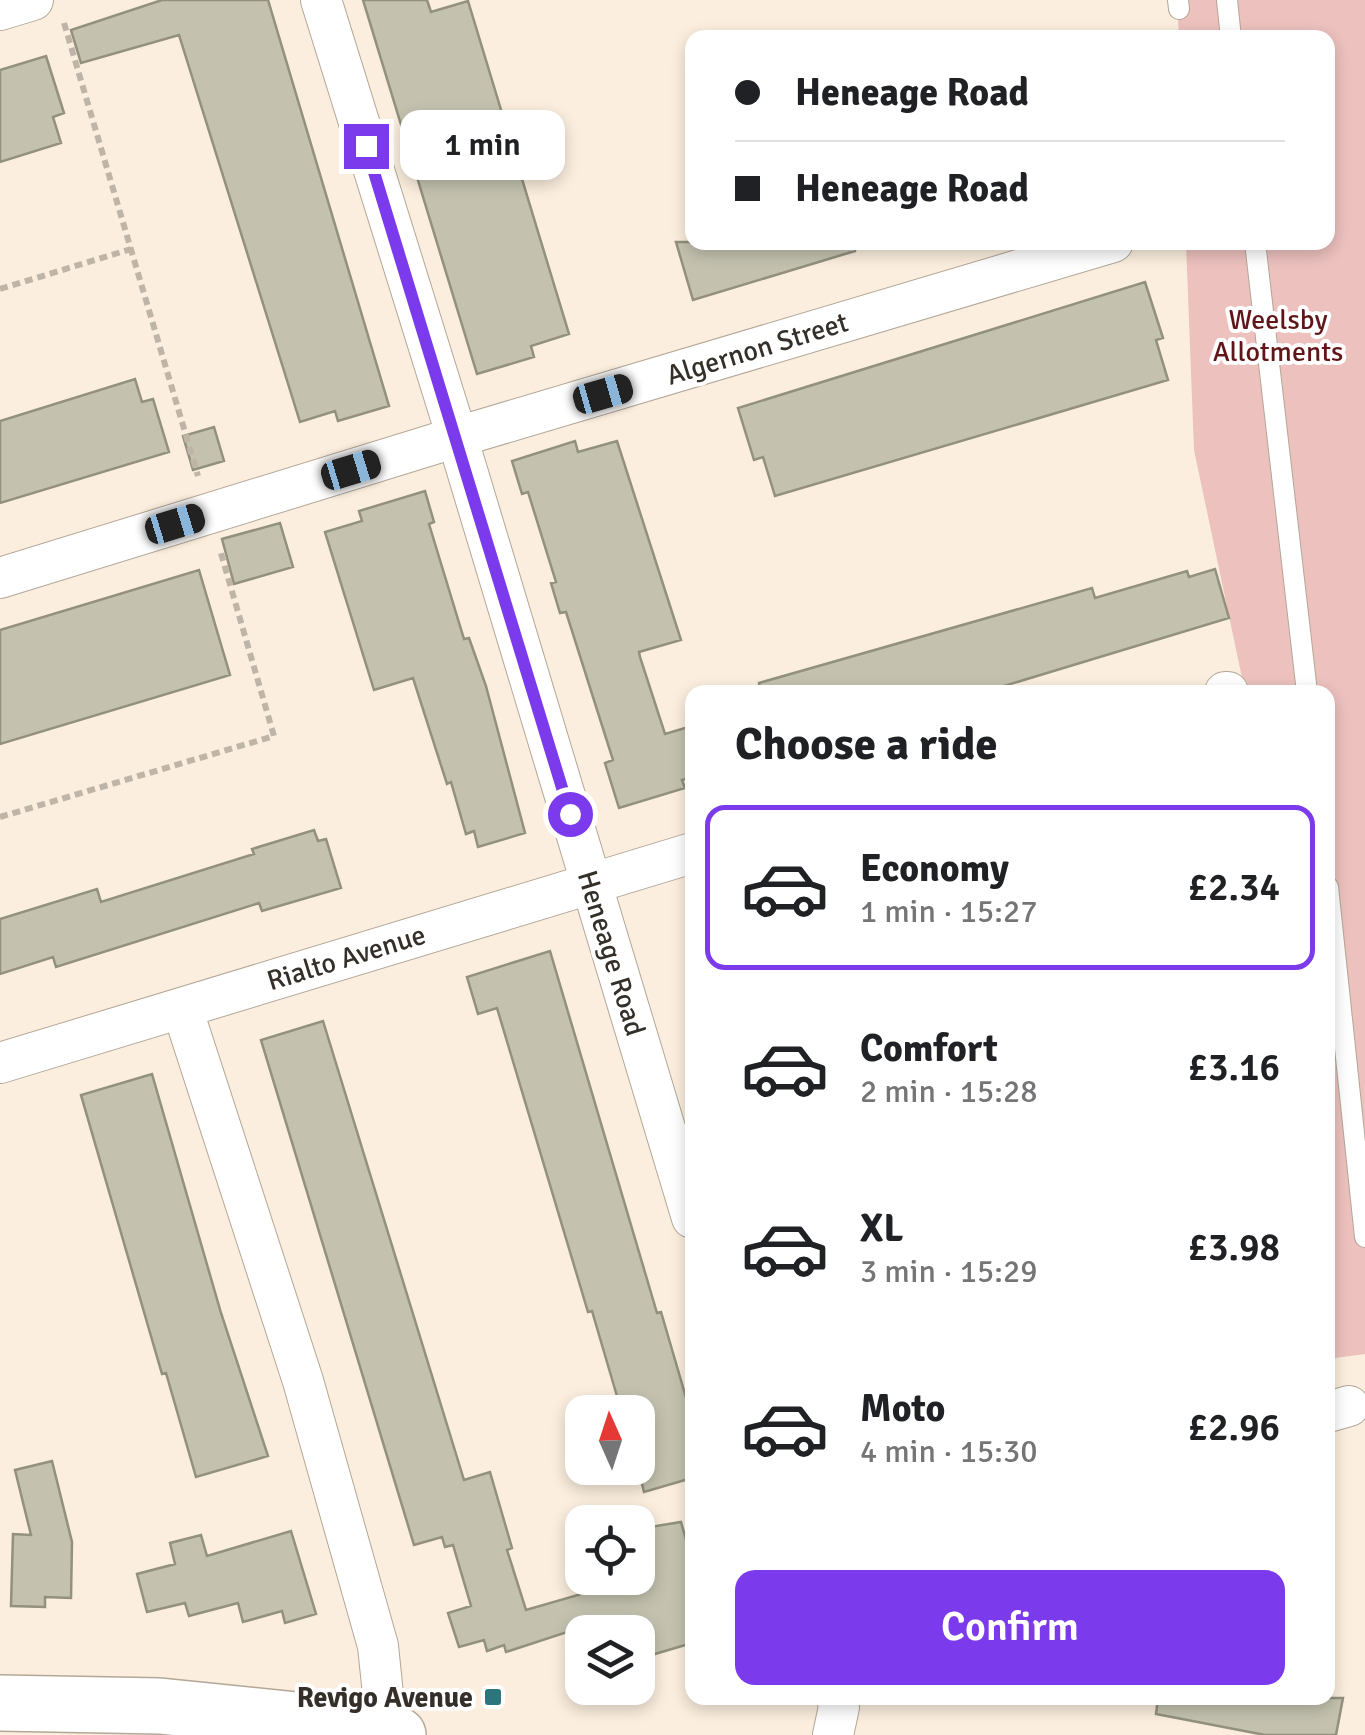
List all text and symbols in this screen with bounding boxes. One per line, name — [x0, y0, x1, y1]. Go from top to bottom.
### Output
text: Heneage Road — [795, 69, 1029, 116]
callout: 1 min — [401, 111, 566, 181]
route end — [344, 124, 389, 169]
text: 1 min — [444, 125, 521, 164]
text: Heneage Road — [795, 165, 1029, 212]
park label: Weelsby Allotments — [1213, 303, 1343, 369]
street label: Algernon Street — [662, 305, 852, 393]
car — [570, 371, 636, 417]
car — [318, 447, 384, 493]
car — [142, 501, 208, 547]
text: Choose a ride — [735, 717, 998, 772]
route start — [548, 792, 593, 837]
icon: car — [740, 843, 830, 933]
text: Economy — [860, 845, 1009, 892]
text: £2.34 — [1187, 864, 1280, 911]
street label: Heneage Road — [570, 866, 652, 1040]
text: 1 min · 15:27 — [860, 892, 1038, 931]
street label: Rialto Avenue — [263, 918, 430, 998]
icon: car — [740, 1023, 830, 1113]
text: Comfort — [860, 1025, 998, 1072]
text: £3.16 — [1187, 1044, 1280, 1091]
text: 2 min · 15:28 — [860, 1072, 1038, 1111]
icon: car — [740, 1203, 830, 1293]
text: XL — [860, 1205, 903, 1252]
text: £3.98 — [1187, 1224, 1280, 1271]
text: 3 min · 15:29 — [860, 1252, 1038, 1291]
icon: car — [740, 1383, 830, 1473]
text: Moto — [860, 1385, 945, 1432]
north arrow — [565, 1395, 655, 1485]
map controls — [565, 1395, 655, 1705]
text: £2.96 — [1187, 1404, 1280, 1451]
text: 4 min · 15:30 — [860, 1432, 1038, 1471]
button: locate — [565, 1505, 655, 1595]
button: Confirm — [735, 1570, 1285, 1685]
button: layers — [565, 1615, 655, 1705]
place label: Revigo Avenue — [297, 1681, 473, 1715]
marker: Revigo Avenue — [482, 1686, 504, 1708]

